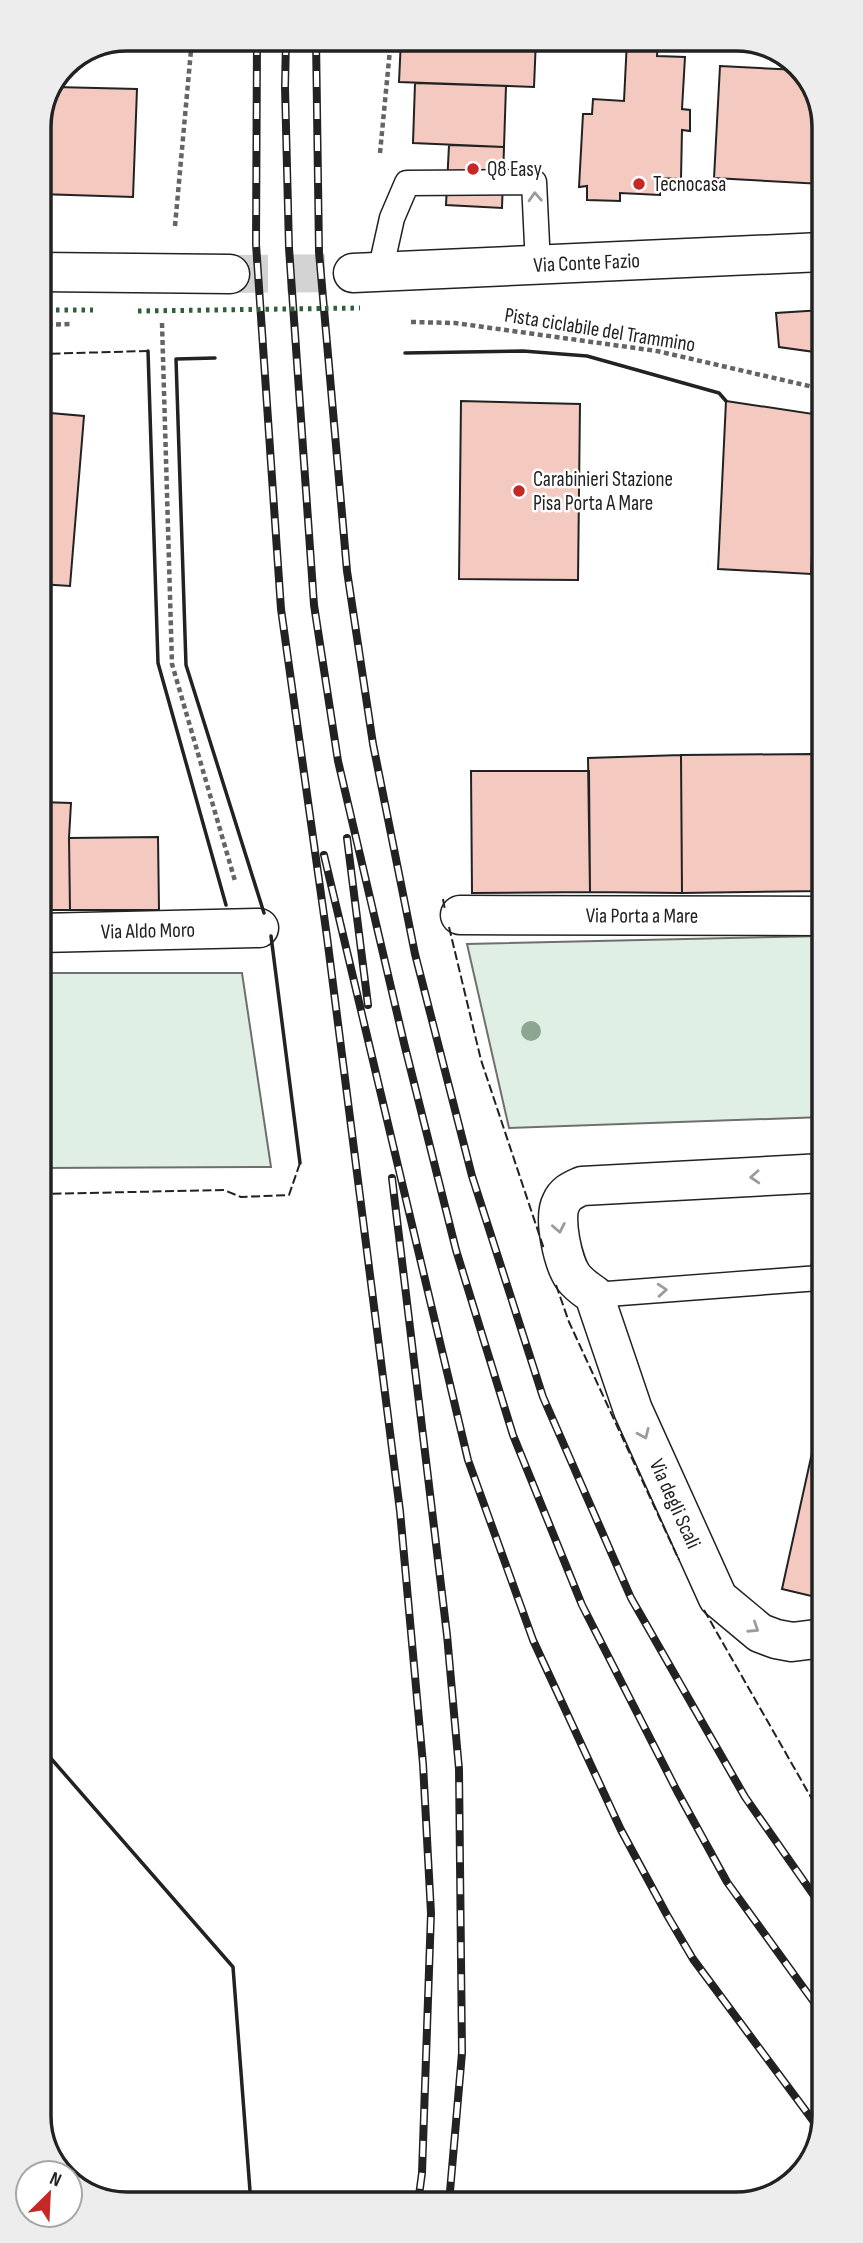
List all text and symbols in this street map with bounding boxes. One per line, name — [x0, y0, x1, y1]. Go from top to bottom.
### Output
place label: Q8 Easy — [487, 157, 542, 182]
marker: Q8 Easy — [465, 161, 481, 177]
place label: Tecnocasa — [653, 172, 726, 197]
marker: Tecnocasa — [631, 176, 647, 192]
one-way arrow — [527, 191, 542, 202]
street label: Via Conte Fazio — [533, 248, 641, 277]
street label: Pista ciclabile del Trammino — [503, 303, 697, 357]
place label: Carabinieri Stazione Pisa Porta A Mare — [533, 467, 673, 516]
marker: Carabinieri Stazione Pisa Porta A Mare — [511, 483, 527, 499]
street label: Via Porta a Mare — [586, 903, 698, 928]
street label: Via Aldo Moro — [100, 917, 195, 944]
one-way arrow — [749, 1169, 760, 1184]
one-way arrow — [550, 1222, 565, 1234]
one-way arrow — [657, 1283, 668, 1298]
one-way arrow — [636, 1427, 650, 1439]
street label: Via degli Scali — [644, 1455, 706, 1552]
one-way arrow — [747, 1620, 760, 1633]
north arrow — [14, 2159, 84, 2229]
text: N — [46, 2167, 65, 2192]

